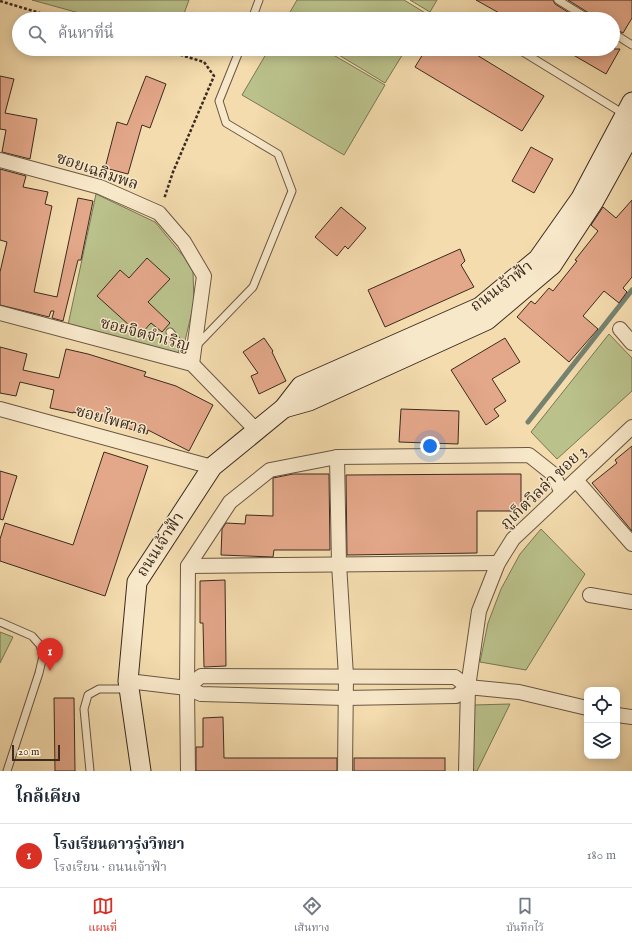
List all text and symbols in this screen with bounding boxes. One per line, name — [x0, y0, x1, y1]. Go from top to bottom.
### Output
search box — [12, 12, 620, 56]
icon: search — [26, 23, 48, 45]
text: ค้นหาที่นี่ — [58, 24, 114, 43]
street label: ซอยเฉลิมพล — [53, 149, 141, 195]
street label: ถนนเจ้าฟ้า — [467, 257, 537, 317]
street label: ซอยจิตจำเริญ — [98, 313, 192, 357]
street label: ซอยไพศาล — [73, 400, 150, 440]
your location — [420, 436, 440, 456]
street label: ภูเก็ตวิลล่า ซอย 3 — [497, 442, 591, 534]
street label: ถนนเจ้าฟ้า — [133, 509, 189, 581]
pin: 1 — [37, 638, 63, 671]
map controls — [584, 687, 620, 759]
button: locate — [584, 687, 620, 723]
button: layers — [584, 723, 620, 759]
scale bar — [12, 743, 60, 762]
text: 20 m — [18, 745, 39, 759]
text: ใกล้เคียง — [16, 787, 81, 808]
text: โรงเรียนดาวรุ่งวิทยา — [54, 835, 184, 854]
text: 1 — [27, 847, 31, 864]
text: 180 m — [587, 847, 616, 864]
text: โรงเรียน · ถนนเจ้าฟ้า — [54, 859, 167, 876]
tab: แผนที่ — [88, 895, 117, 937]
tab: เส้นทาง — [294, 895, 330, 937]
tab: บันทึกไว้ — [506, 895, 544, 937]

